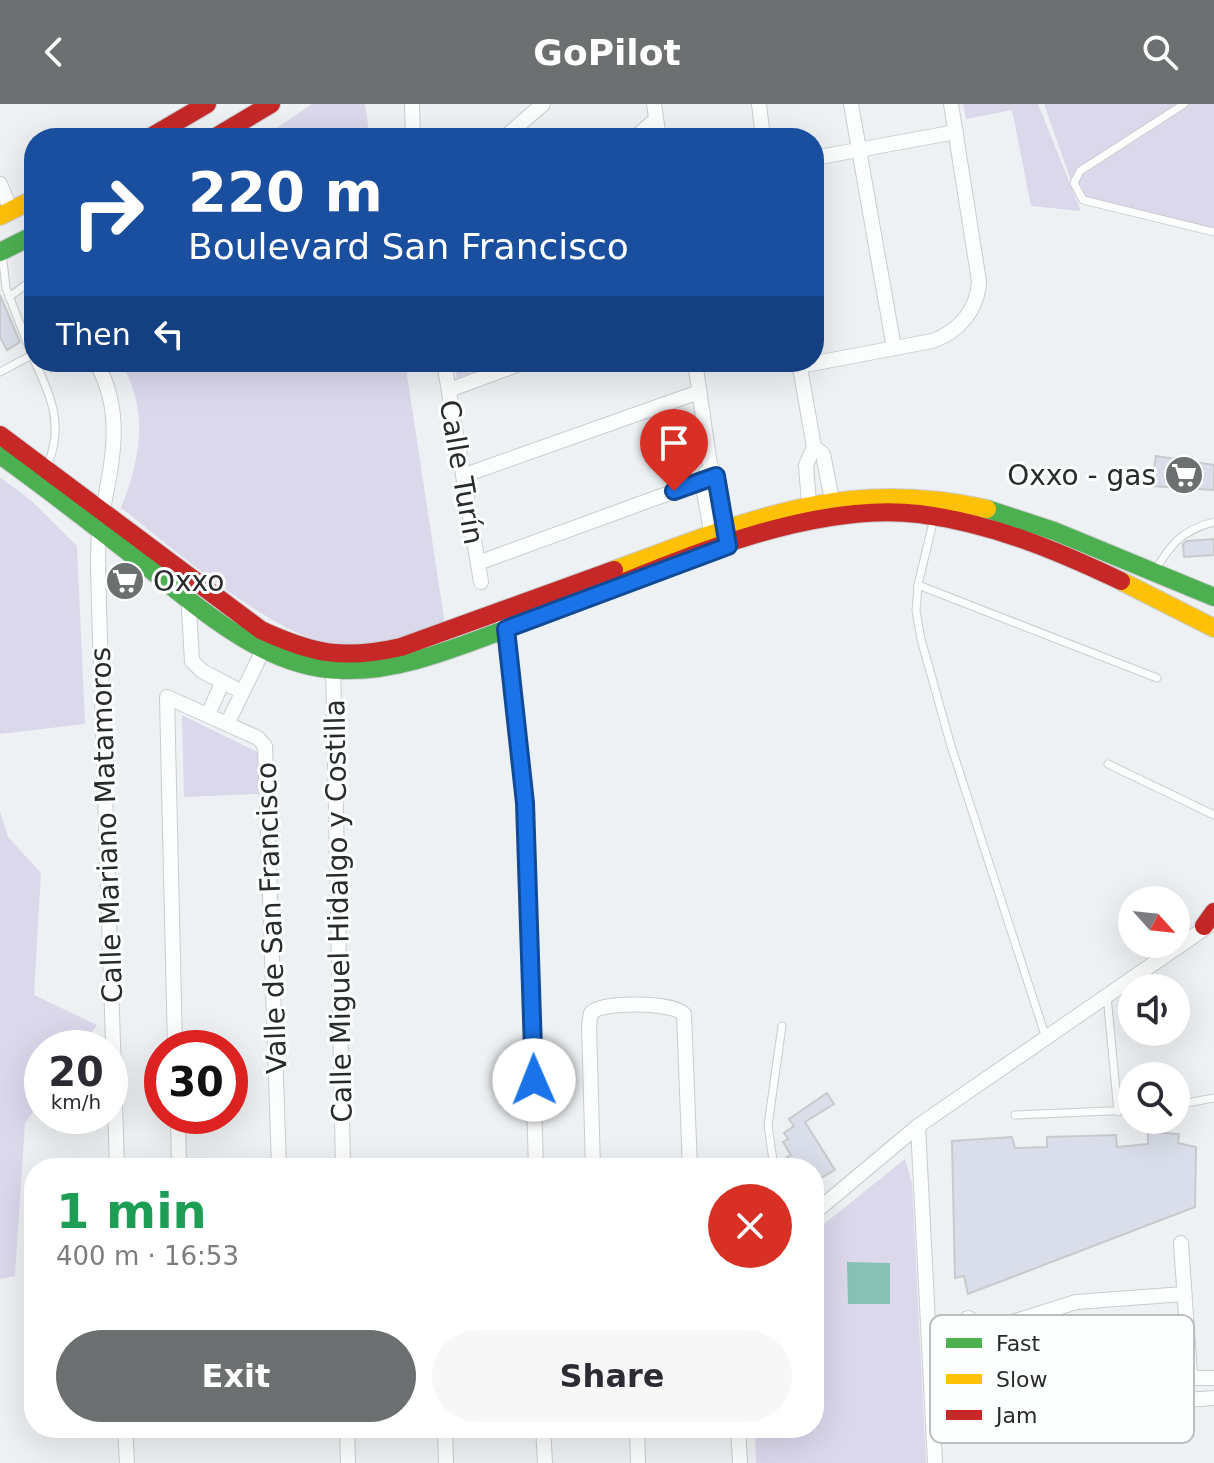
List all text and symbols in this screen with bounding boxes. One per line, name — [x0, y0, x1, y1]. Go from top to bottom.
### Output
icon: back — [32, 30, 76, 74]
icon: search — [1138, 30, 1182, 74]
text: GoPilot — [533, 32, 681, 73]
text: 220 m — [188, 159, 383, 224]
icon: right — [56, 160, 160, 264]
text: Boulevard San Francisco — [188, 226, 629, 267]
icon: left — [147, 312, 191, 356]
text: Then — [56, 317, 131, 352]
street label: Calle Turín — [433, 397, 490, 547]
pin — [640, 409, 708, 491]
icon: arrive — [652, 421, 696, 465]
supermarket icon: Oxxo - gas — [1163, 454, 1205, 496]
place label: Oxxo - gas — [1007, 459, 1156, 492]
supermarket icon: Oxxo — [104, 560, 146, 602]
place label: Oxxo — [153, 565, 224, 598]
street label: Calle Mariano Matamoros — [84, 646, 129, 1004]
street label: Calle Miguel Hidalgo y Costilla — [318, 699, 359, 1123]
street label: Valle de San Francisco — [250, 761, 293, 1075]
north arrow — [1118, 886, 1190, 958]
map controls — [1118, 886, 1190, 1134]
button: sound — [1118, 974, 1190, 1046]
speed limit sign: 30 — [144, 1030, 248, 1134]
position arrow — [492, 1038, 576, 1122]
text: 20 — [48, 1049, 104, 1095]
button: search — [1118, 1062, 1190, 1134]
text: km/h — [51, 1090, 101, 1114]
text: 1 min — [56, 1183, 207, 1239]
button: close — [708, 1184, 792, 1268]
text: 400 m · 16:53 — [56, 1241, 239, 1271]
legend — [930, 1315, 1194, 1443]
button: Exit — [56, 1330, 416, 1422]
button: Share — [432, 1330, 792, 1422]
text: Fast — [996, 1331, 1041, 1356]
text: Slow — [996, 1367, 1048, 1392]
text: Jam — [994, 1403, 1037, 1428]

